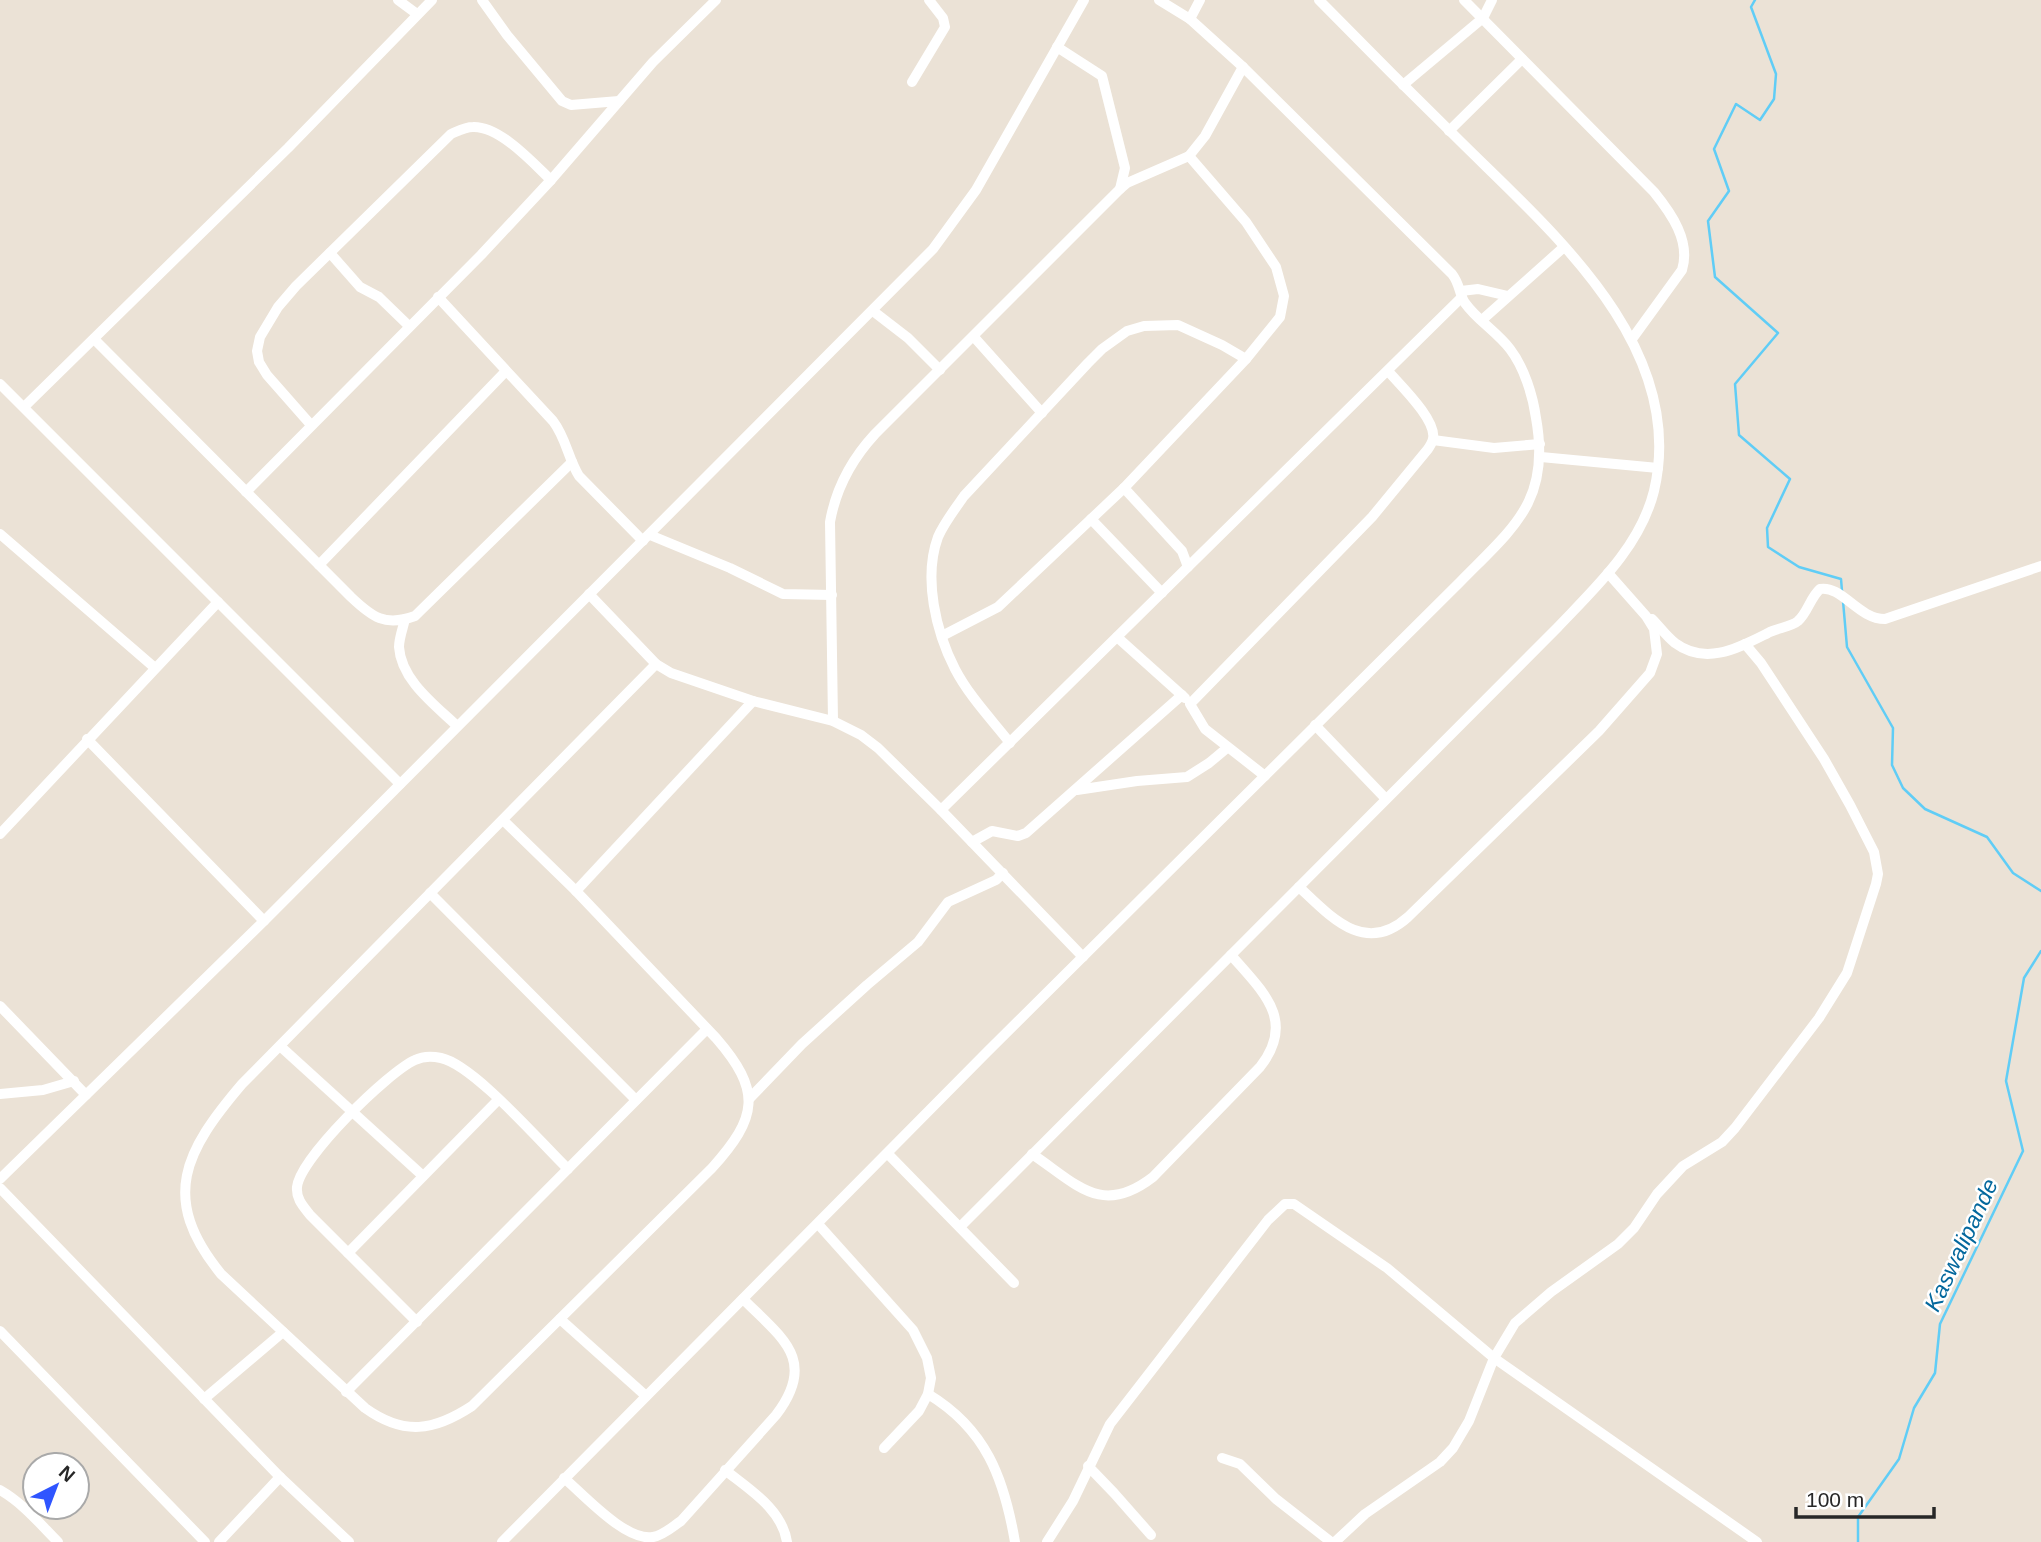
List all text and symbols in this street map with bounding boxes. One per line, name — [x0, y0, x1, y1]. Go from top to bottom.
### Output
water label: Kaswalipande — [1919, 1175, 2003, 1315]
north arrow — [21, 1451, 91, 1521]
text: N — [55, 1461, 79, 1486]
scale bar — [1796, 1476, 1934, 1520]
text: 100 m — [1806, 1488, 1864, 1511]

